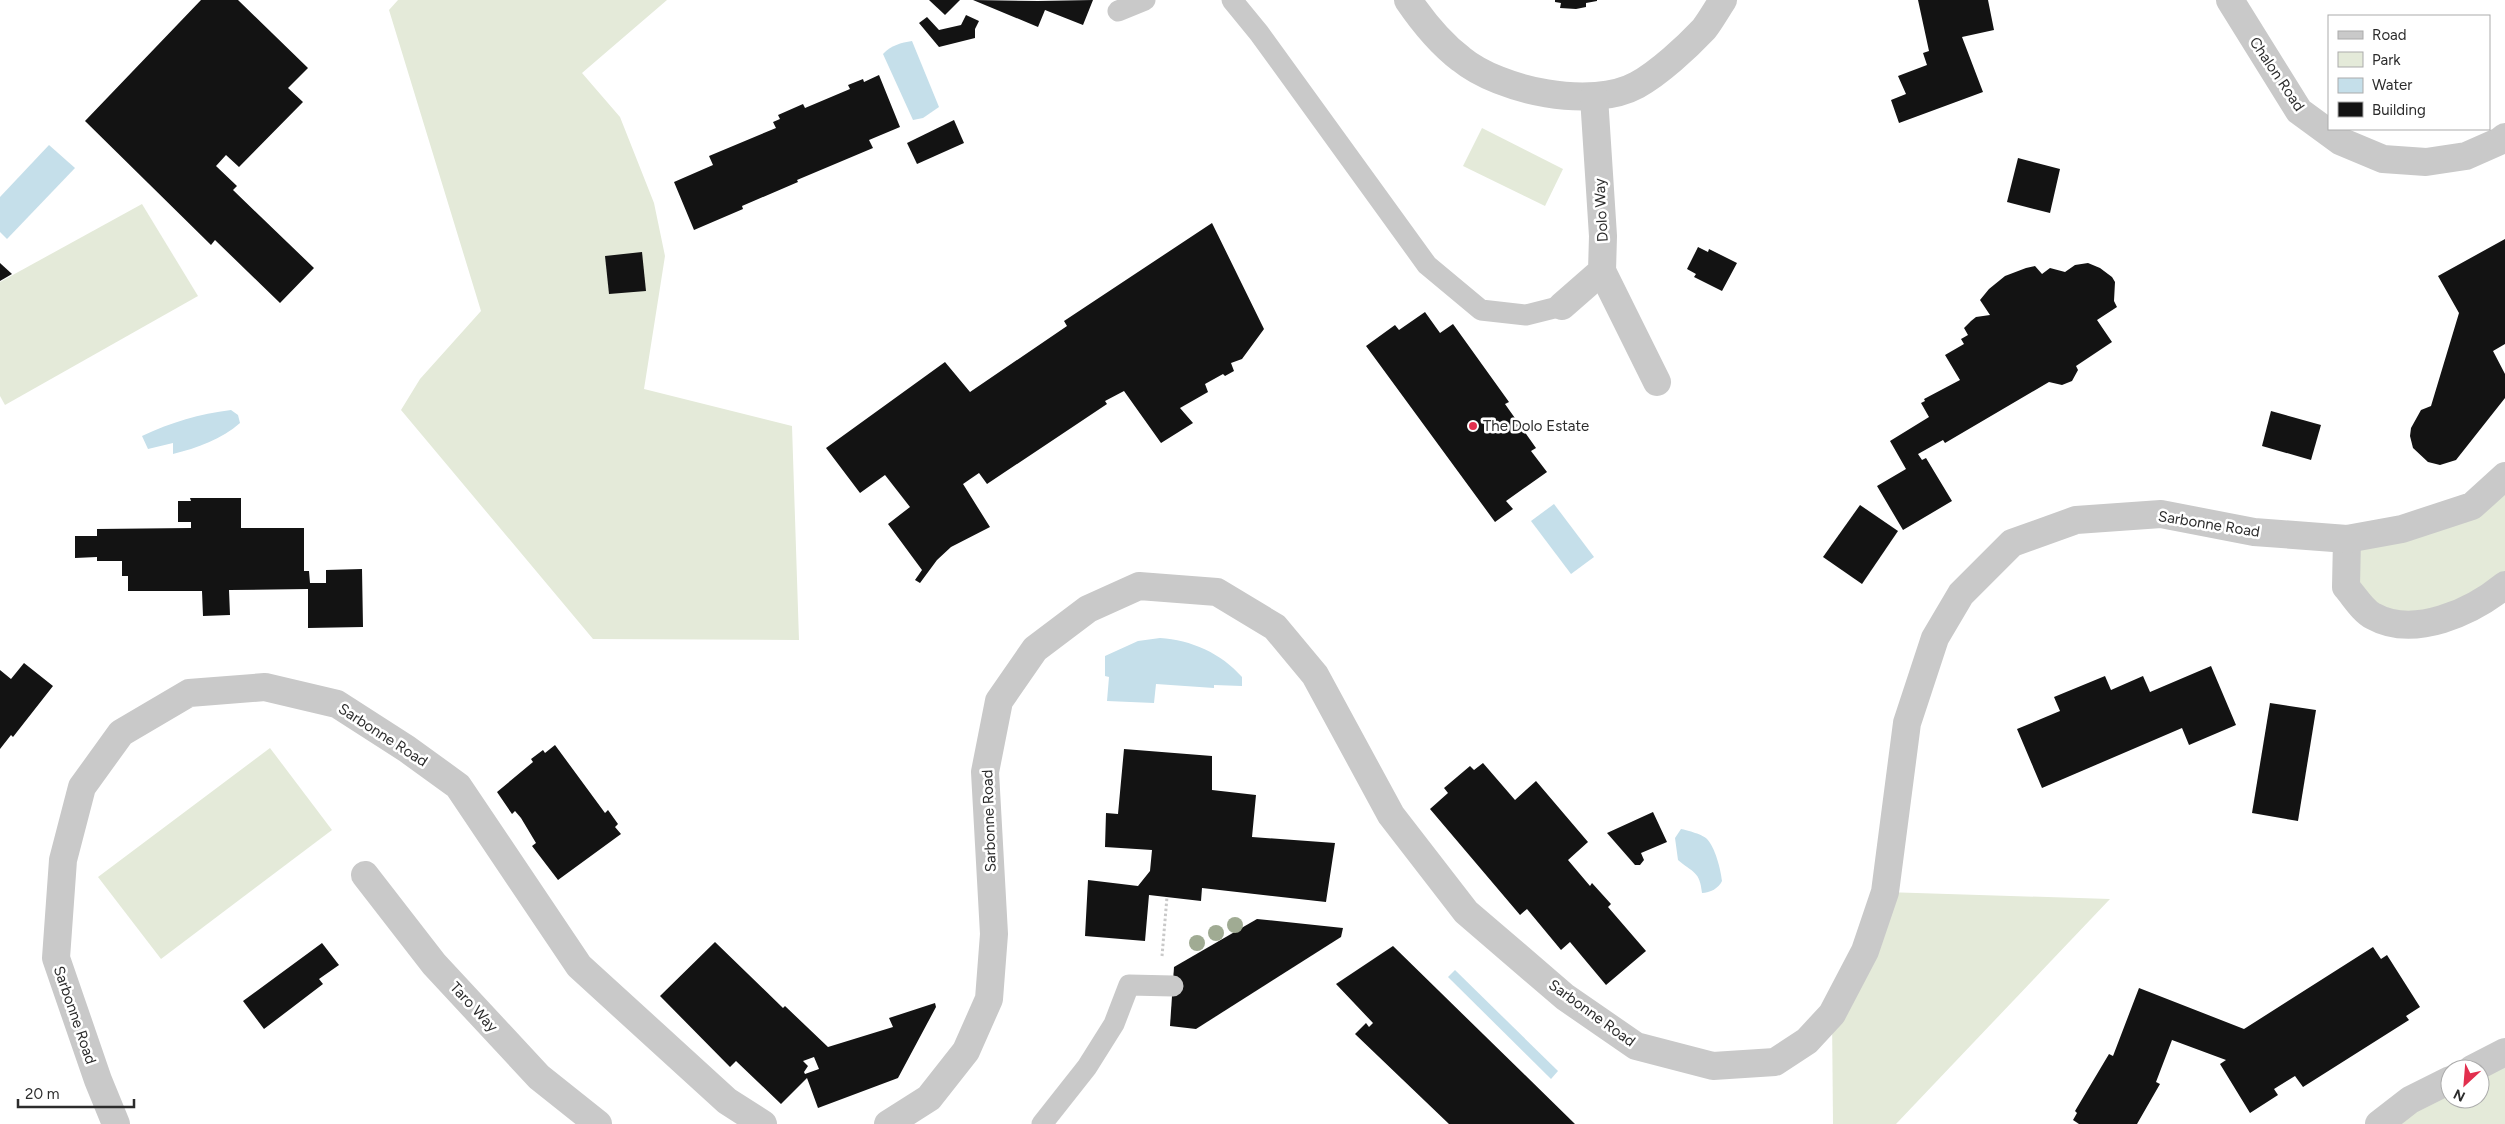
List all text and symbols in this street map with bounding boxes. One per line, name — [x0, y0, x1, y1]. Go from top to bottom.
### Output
legend — [2328, 15, 2490, 130]
text: Road — [2372, 26, 2407, 44]
street label: Chalon Road — [2246, 34, 2308, 114]
text: Park — [2372, 51, 2401, 69]
text: Water — [2372, 76, 2412, 94]
text: Building — [2372, 101, 2426, 119]
street label: Dolo Way — [1590, 177, 1612, 242]
place label: The Dolo Estate — [1483, 417, 1589, 435]
marker: The Dolo Estate — [1467, 420, 1479, 432]
street label: Sarbonne Road — [2157, 507, 2261, 541]
street label: Sarbonne Road — [335, 700, 431, 770]
street label: Sarbonne Road — [978, 769, 1000, 873]
street label: Sarbonne Road — [50, 964, 100, 1066]
street label: Sarbonne Road — [1545, 976, 1639, 1050]
street label: Taro Way — [446, 978, 502, 1036]
north arrow — [2440, 1059, 2490, 1109]
scale bar — [18, 1076, 134, 1108]
text: 20 m — [25, 1085, 59, 1103]
text: N — [2451, 1085, 2468, 1105]

